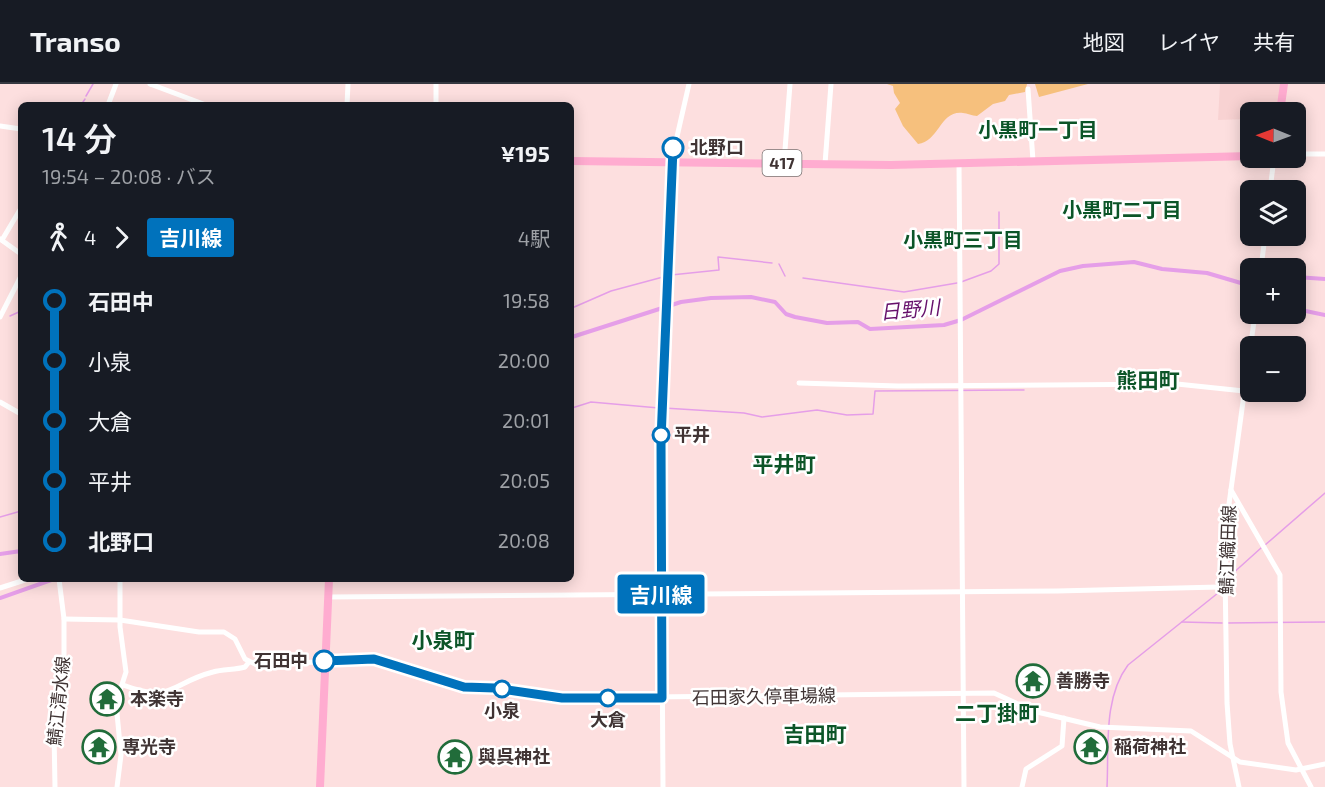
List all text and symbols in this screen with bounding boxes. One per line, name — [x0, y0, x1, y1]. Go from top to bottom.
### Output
text: Transo — [30, 24, 121, 58]
text: 地図 — [1083, 29, 1125, 54]
text: レイヤ — [1158, 29, 1220, 54]
text: 共有 — [1253, 29, 1295, 54]
north arrow — [1240, 102, 1306, 168]
map controls — [1240, 102, 1306, 402]
district label: 小黒町一丁目 — [978, 117, 1098, 141]
text: 14 分 — [42, 118, 117, 158]
place label: 北野口 — [690, 136, 744, 158]
marker: 北野口 — [662, 137, 684, 159]
text: ¥195 — [501, 140, 550, 166]
road number: 417 — [762, 150, 802, 176]
text: 19:54 – 20:08 · バス — [42, 164, 216, 188]
button: layers — [1240, 180, 1306, 246]
district label: 小黒町二丁目 — [1062, 197, 1182, 221]
icon: walk — [42, 221, 75, 254]
icon: forward — [105, 221, 138, 254]
text: 4 — [84, 225, 96, 249]
text: 吉川線 — [159, 225, 222, 250]
text: 4駅 — [518, 226, 550, 250]
district label: 小黒町三丁目 — [903, 227, 1023, 251]
button: + — [1240, 258, 1306, 324]
text: 石田中 — [88, 288, 154, 314]
text: 19:58 — [503, 288, 550, 312]
water label: 日野川 — [879, 294, 943, 324]
button: − — [1240, 336, 1306, 402]
text: 小泉 — [88, 348, 132, 374]
text: 20:00 — [498, 348, 550, 372]
district label: 熊田町 — [1117, 367, 1180, 392]
text: 大倉 — [88, 408, 132, 434]
text: 20:01 — [502, 408, 550, 432]
place label: 平井 — [674, 423, 710, 445]
marker: 平井 — [652, 426, 670, 444]
district label: 平井町 — [753, 451, 816, 476]
text: 平井 — [88, 468, 132, 494]
text: 20:05 — [499, 468, 550, 492]
street label: 鯖江織田線 — [1214, 505, 1240, 595]
text: 北野口 — [88, 528, 154, 554]
text: 20:08 — [498, 528, 550, 552]
line badge: 吉川線 — [626, 574, 696, 614]
text: 吉川線 — [630, 582, 693, 607]
district label: 小泉町 — [412, 627, 475, 652]
place label: 石田中 — [254, 649, 308, 671]
marker: 石田中 — [313, 650, 335, 672]
street label: 鯖江清水線 — [42, 655, 74, 747]
temple icon: 善勝寺 — [1015, 663, 1051, 699]
place label: 善勝寺 — [1056, 669, 1110, 691]
marker: 小泉 — [493, 680, 511, 698]
temple icon: 本楽寺 — [89, 681, 125, 717]
street label: 石田家久停車場線 — [692, 684, 836, 708]
place label: 本楽寺 — [130, 687, 184, 709]
marker: 大倉 — [599, 689, 617, 707]
place label: 小泉 — [484, 699, 520, 721]
district label: 二丁掛町 — [955, 700, 1039, 725]
place label: 大倉 — [590, 708, 626, 730]
district label: 吉田町 — [784, 721, 847, 746]
temple icon: 専光寺 — [81, 729, 117, 765]
temple icon: 稲荷神社 — [1073, 729, 1109, 765]
place label: 専光寺 — [122, 735, 176, 757]
place label: 稲荷神社 — [1114, 735, 1186, 757]
temple icon: 與呉神社 — [437, 739, 473, 775]
place label: 與呉神社 — [478, 745, 550, 767]

